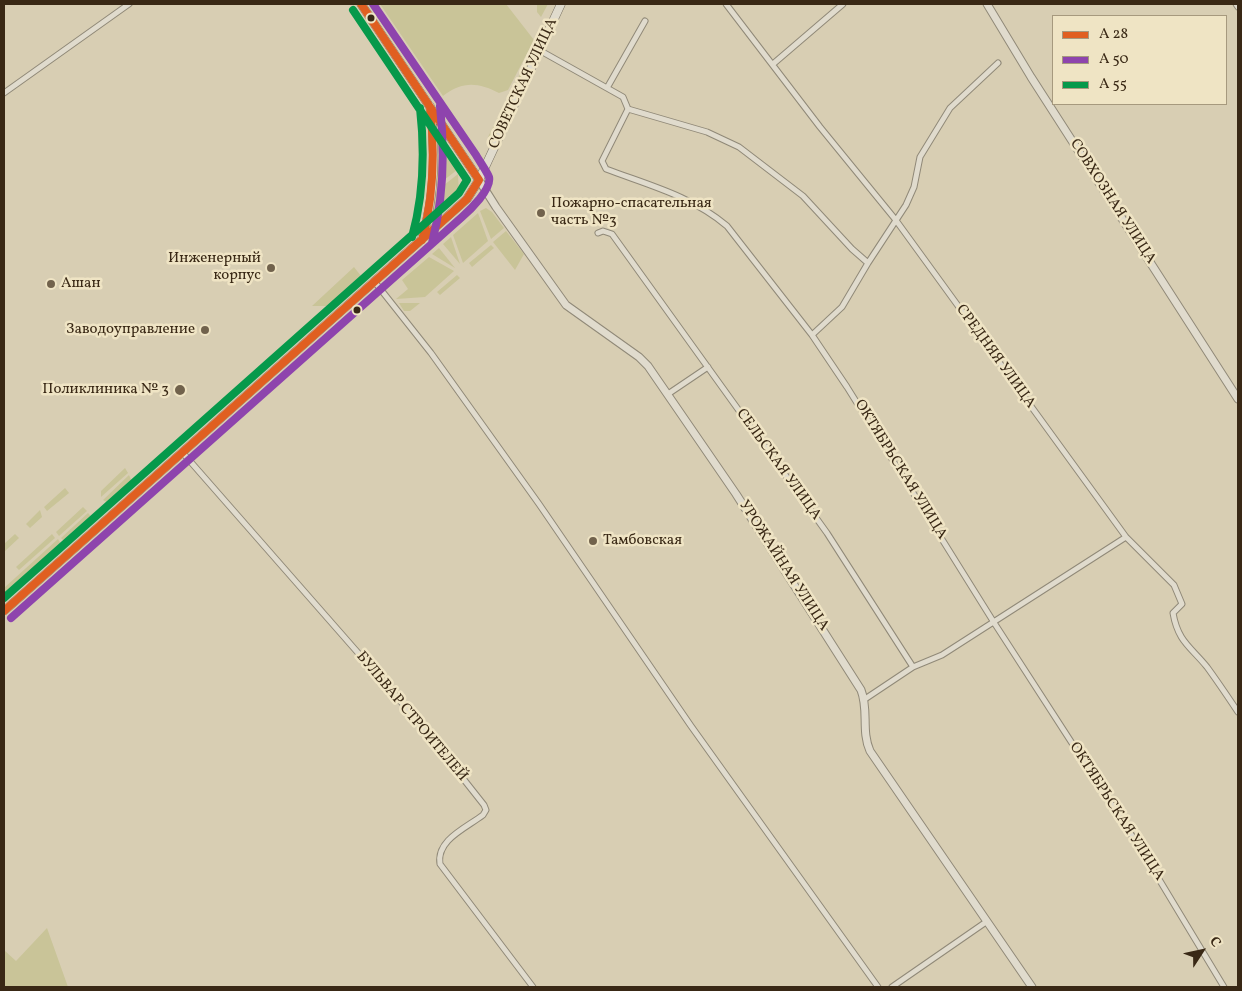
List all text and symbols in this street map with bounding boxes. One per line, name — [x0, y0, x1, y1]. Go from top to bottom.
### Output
unlabelled marker — [366, 13, 376, 23]
legend — [1052, 15, 1227, 105]
street label: СОВЕТСКАЯ УЛИЦА — [486, 16, 562, 152]
text: А 28 — [1099, 24, 1128, 45]
text: А 50 — [1099, 49, 1129, 70]
text: А 55 — [1099, 74, 1127, 95]
street label: СОВХОЗНАЯ УЛИЦА — [1065, 136, 1159, 268]
place label: Пожарно-спасательная часть №3 — [551, 195, 712, 230]
marker: Пожарно-спасательная часть №3 — [535, 207, 547, 219]
place label: Инженерный корпус — [168, 250, 261, 285]
marker: Инженерный корпус — [265, 262, 277, 274]
place label: Ашан — [61, 275, 101, 293]
marker: Ашан — [45, 278, 57, 290]
street label: СРЕДНЯЯ УЛИЦА — [951, 302, 1039, 412]
unlabelled marker — [352, 305, 362, 315]
place label: Заводоуправление — [66, 321, 195, 339]
marker: Заводоуправление — [199, 324, 211, 336]
place label: Поликлиника № 3 — [42, 381, 169, 399]
marker: Поликлиника № 3 — [173, 383, 187, 397]
street label: ОКТЯБРЬСКАЯ УЛИЦА — [850, 397, 950, 543]
street label: СЕЛЬСКАЯ УЛИЦА — [732, 406, 824, 524]
street label: УРОЖАЙНАЯ УЛИЦА — [734, 497, 832, 635]
place label: Тамбовская — [603, 532, 682, 550]
marker: Тамбовская — [587, 535, 599, 547]
street label: БУЛЬВАР СТРОИТЕЛЕЙ — [351, 648, 471, 786]
street label: ОКТЯБРЬСКАЯ УЛИЦА — [1065, 739, 1167, 885]
north arrow — [1177, 926, 1227, 976]
text: С — [1204, 933, 1225, 951]

